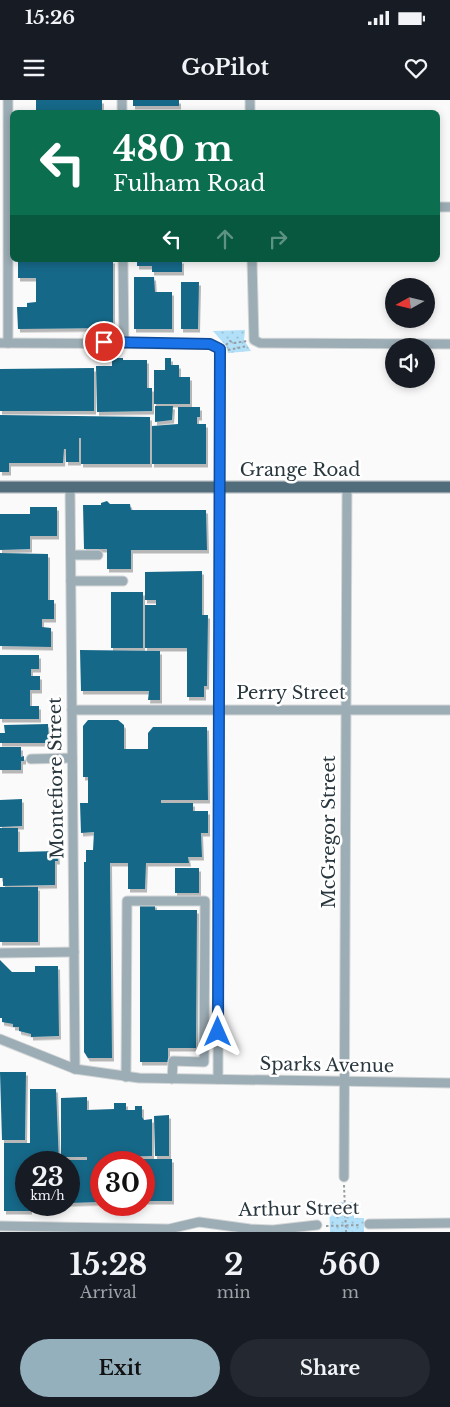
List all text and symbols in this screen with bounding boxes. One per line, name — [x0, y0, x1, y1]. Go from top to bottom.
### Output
text: 15:26 — [25, 6, 75, 29]
icon: menu — [20, 54, 48, 82]
text: GoPilot — [181, 54, 269, 81]
icon: heart — [402, 54, 430, 82]
text: 480 m — [113, 127, 233, 170]
icon: left — [30, 130, 95, 195]
text: Fulham Road — [113, 170, 265, 197]
icon: left — [158, 225, 186, 253]
icon: ahead — [211, 225, 239, 253]
icon: right — [264, 225, 292, 253]
north arrow — [385, 278, 435, 328]
map controls — [385, 278, 435, 388]
pin — [83, 321, 125, 363]
icon: arrive — [90, 328, 118, 356]
button: sound — [385, 338, 435, 388]
street label: Grange Road — [240, 459, 360, 481]
street label: Perry Street — [236, 682, 346, 704]
street label: Montefiore Street — [44, 697, 68, 859]
street label: McGregor Street — [318, 755, 340, 909]
position arrow — [191, 1005, 243, 1057]
street label: Sparks Avenue — [260, 1053, 394, 1077]
speed limit sign: 30 — [90, 1151, 155, 1216]
text: 23 — [31, 1162, 64, 1193]
text: km/h — [30, 1188, 65, 1203]
street label: Arthur Street — [237, 1197, 360, 1221]
text: 15:28 — [69, 1246, 147, 1283]
text: 2 — [224, 1246, 243, 1283]
text: 560 — [320, 1246, 381, 1283]
text: Arrival — [80, 1282, 137, 1302]
text: min — [217, 1282, 250, 1302]
text: m — [342, 1282, 359, 1302]
button: Exit — [20, 1339, 220, 1397]
button: Share — [230, 1339, 430, 1397]

